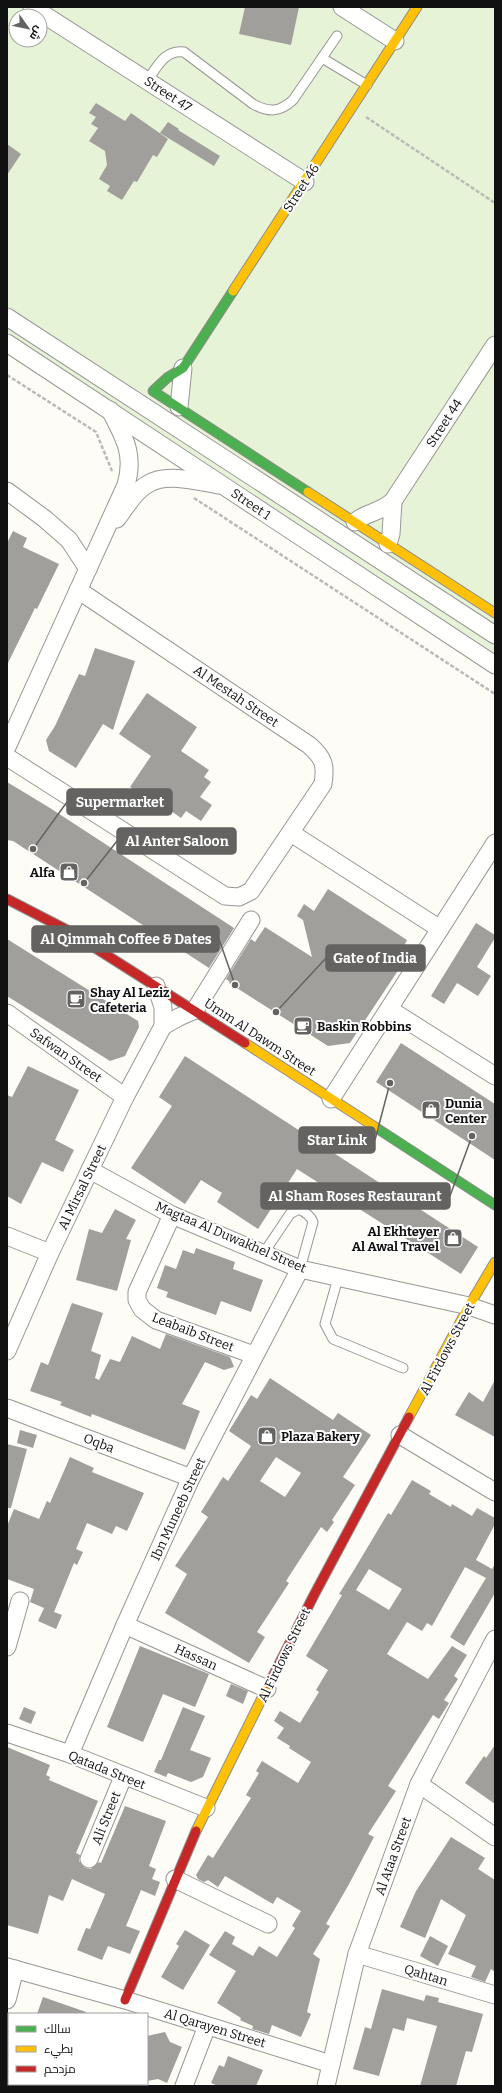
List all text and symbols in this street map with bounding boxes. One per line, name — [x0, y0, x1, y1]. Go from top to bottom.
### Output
north arrow — [8, 8, 48, 48]
text: ش — [27, 24, 45, 43]
street label: Street 47 — [142, 73, 195, 115]
street label: Street 46 — [280, 161, 322, 215]
street label: Street 44 — [423, 396, 465, 450]
street label: Street 1 — [228, 485, 274, 523]
street label: Al Mestah Street — [191, 662, 282, 730]
callout: Supermarket — [67, 789, 172, 815]
text: Supermarket — [76, 794, 165, 811]
callout: Al Anter Saloon — [117, 828, 236, 854]
text: Al Anter Saloon — [125, 833, 229, 850]
shop icon: Alfa — [58, 861, 80, 883]
place label: Alfa — [30, 865, 56, 880]
callout: Al Qimmah Coffee & Dates — [32, 926, 219, 952]
text: Al Qimmah Coffee & Dates — [40, 931, 212, 948]
callout: Gate of India — [326, 945, 425, 971]
text: Gate of India — [333, 950, 417, 967]
place label: Shay Al Leziz Cafeteria — [90, 985, 170, 1015]
cafe icon: Shay Al Leziz Cafeteria — [65, 988, 87, 1010]
street label: Umm Al Dawm Street — [201, 995, 319, 1079]
cafe icon: Baskin Robbins — [292, 1015, 314, 1037]
place label: Baskin Robbins — [317, 1019, 412, 1034]
street label: Safwan Street — [27, 1025, 105, 1085]
place label: Dunia Center — [445, 1096, 487, 1126]
shop icon: Dunia Center — [420, 1099, 442, 1121]
callout: Star Link — [299, 1127, 375, 1153]
text: Star Link — [307, 1132, 368, 1149]
street label: Al Mirsal Street — [55, 1142, 109, 1232]
callout: Al Sham Roses Restaurant — [261, 1183, 450, 1209]
text: Al Sham Roses Restaurant — [268, 1188, 442, 1205]
street label: Magtaa Al Duwakhel Street — [153, 1198, 309, 1276]
place label: Al Ekhteyer Al Awal Travel — [352, 1224, 439, 1254]
shop icon: Al Ekhteyer Al Awal Travel — [442, 1227, 464, 1249]
street label: Al Firdows Street — [416, 1300, 478, 1398]
street label: Leabaib Street — [150, 1309, 236, 1355]
shop icon: Plaza Bakery — [256, 1425, 278, 1447]
place label: Plaza Bakery — [281, 1429, 361, 1444]
street label: Oqba — [81, 1430, 117, 1456]
street label: Ibn Muneeb Street — [148, 1455, 209, 1563]
street label: Al Firdows Street — [255, 1605, 313, 1704]
street label: Hassan — [172, 1641, 220, 1673]
street label: Qatada Street — [66, 1748, 148, 1792]
street label: Ali Street — [89, 1789, 124, 1847]
street label: Al Ataa Street — [372, 1814, 414, 1897]
street label: Qahtan — [402, 1961, 450, 1989]
street label: Al Qarayen Street — [162, 2005, 268, 2051]
legend — [8, 2013, 148, 2085]
text: سالك — [44, 2022, 71, 2036]
text: بطيء — [44, 2042, 73, 2059]
text: مزدحم — [44, 2062, 76, 2077]

